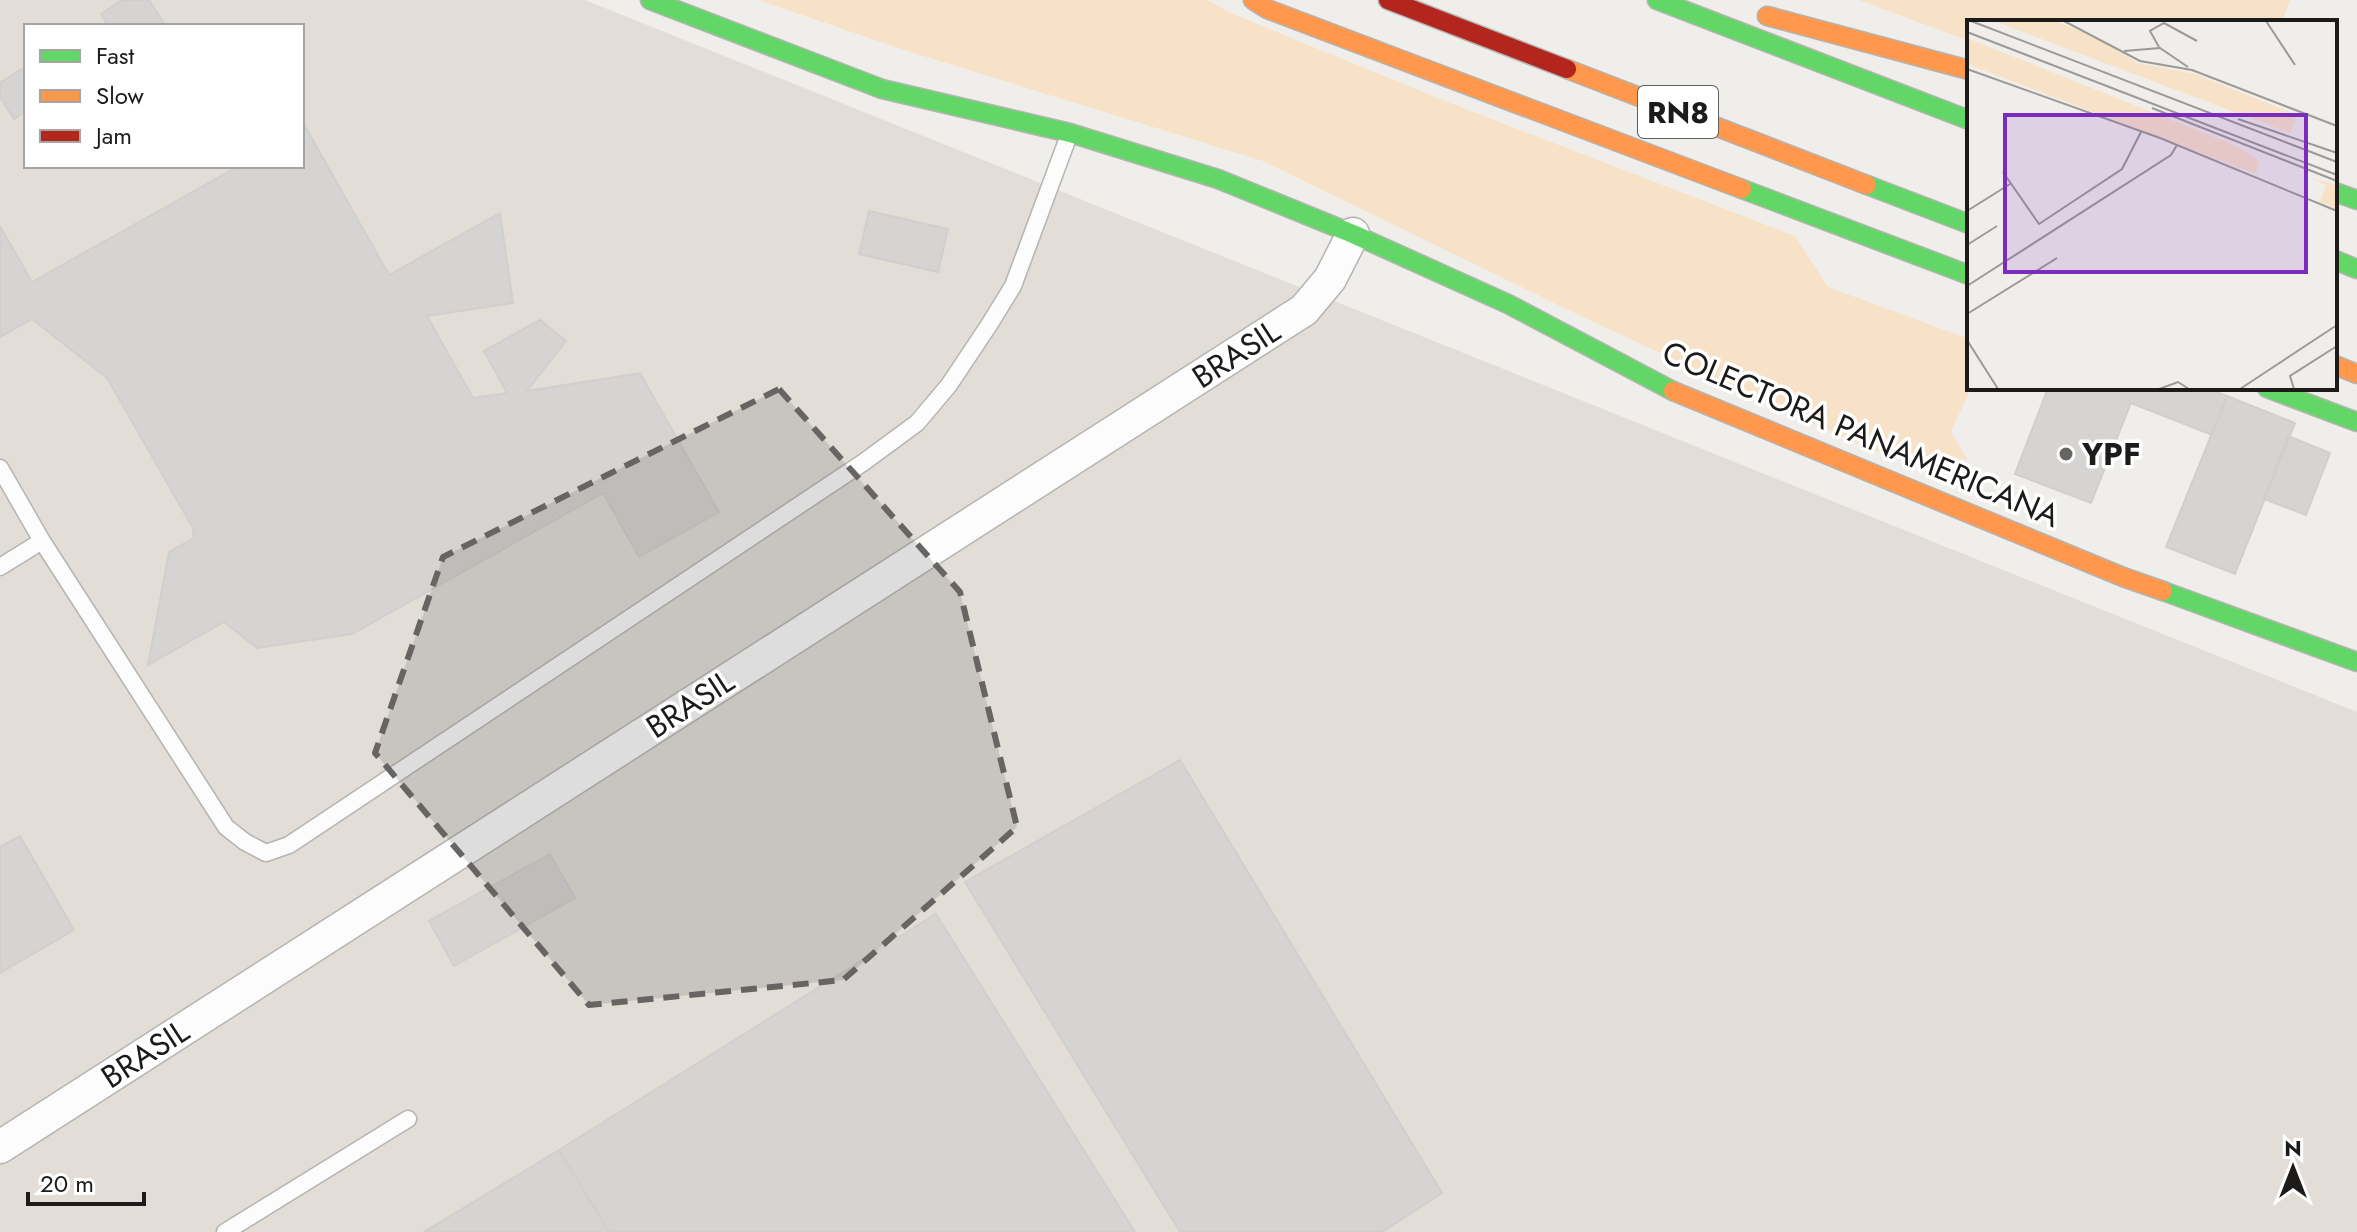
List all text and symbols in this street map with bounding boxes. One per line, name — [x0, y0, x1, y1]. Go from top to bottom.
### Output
inset map — [1967, 20, 2337, 390]
legend — [24, 24, 304, 168]
text: Fast — [96, 38, 134, 73]
text: Slow — [96, 78, 144, 113]
road number: RN8 — [1638, 86, 1718, 138]
text: Jam — [93, 118, 132, 153]
street label: BRASIL — [1183, 308, 1290, 400]
street label: COLECTORA PANAMERICANA — [1655, 329, 2067, 539]
place label: YPF — [2081, 431, 2141, 477]
marker: YPF — [2057, 445, 2075, 463]
street label: BRASIL — [637, 658, 744, 750]
street label: BRASIL — [92, 1008, 199, 1100]
north arrow — [2253, 1128, 2333, 1208]
text: N — [2284, 1132, 2302, 1164]
scale bar — [28, 1156, 144, 1206]
text: 20 m — [40, 1166, 94, 1201]

